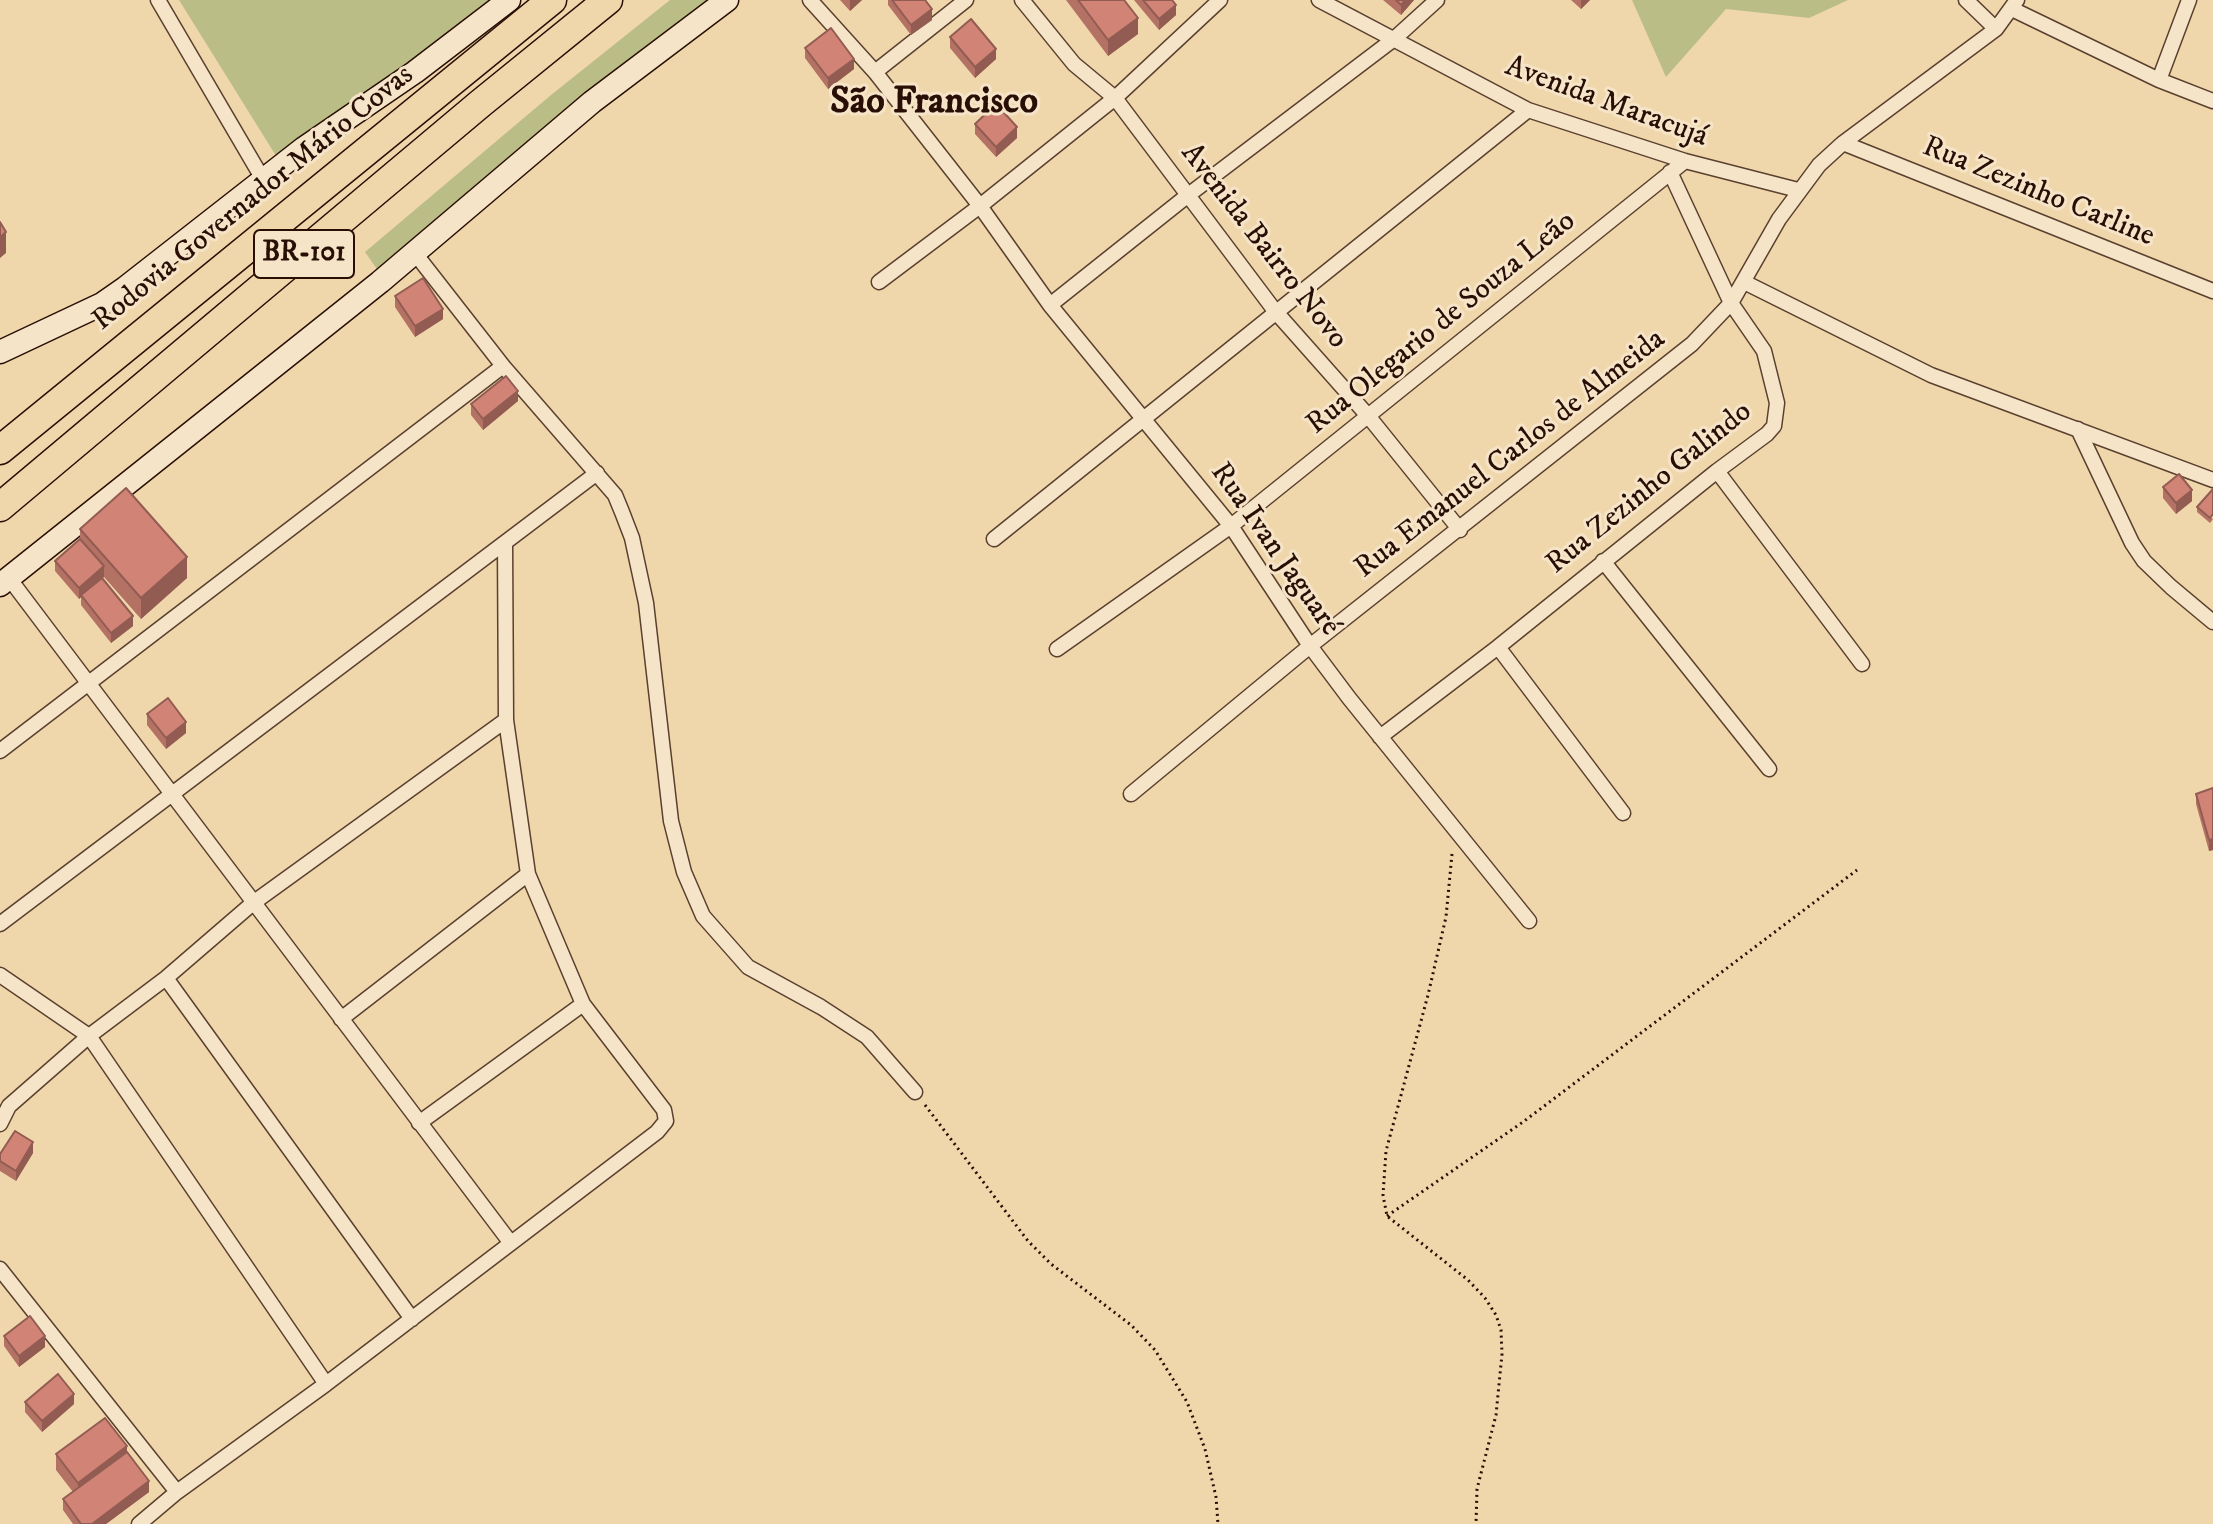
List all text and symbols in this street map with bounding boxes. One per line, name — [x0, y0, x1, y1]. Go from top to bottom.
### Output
street label: Avenida Maracujá — [1500, 50, 1712, 156]
street label: Rodovia Governador Mário Covas — [86, 58, 422, 340]
district label: São Francisco — [830, 81, 1038, 127]
street label: Rua Zezinho Carline — [1917, 130, 2159, 256]
street label: Avenida Bairro Novo — [1172, 137, 1354, 357]
street label: Rua Olegario de Souza Leão — [1300, 204, 1584, 444]
road number: BR-101 — [254, 230, 354, 278]
street label: Rua Emanuel Carlos de Almeida — [1349, 323, 1673, 587]
street label: Rua Zezinho Galindo — [1540, 395, 1760, 583]
street label: Rua Ivan Jaguaré — [1201, 457, 1347, 643]

